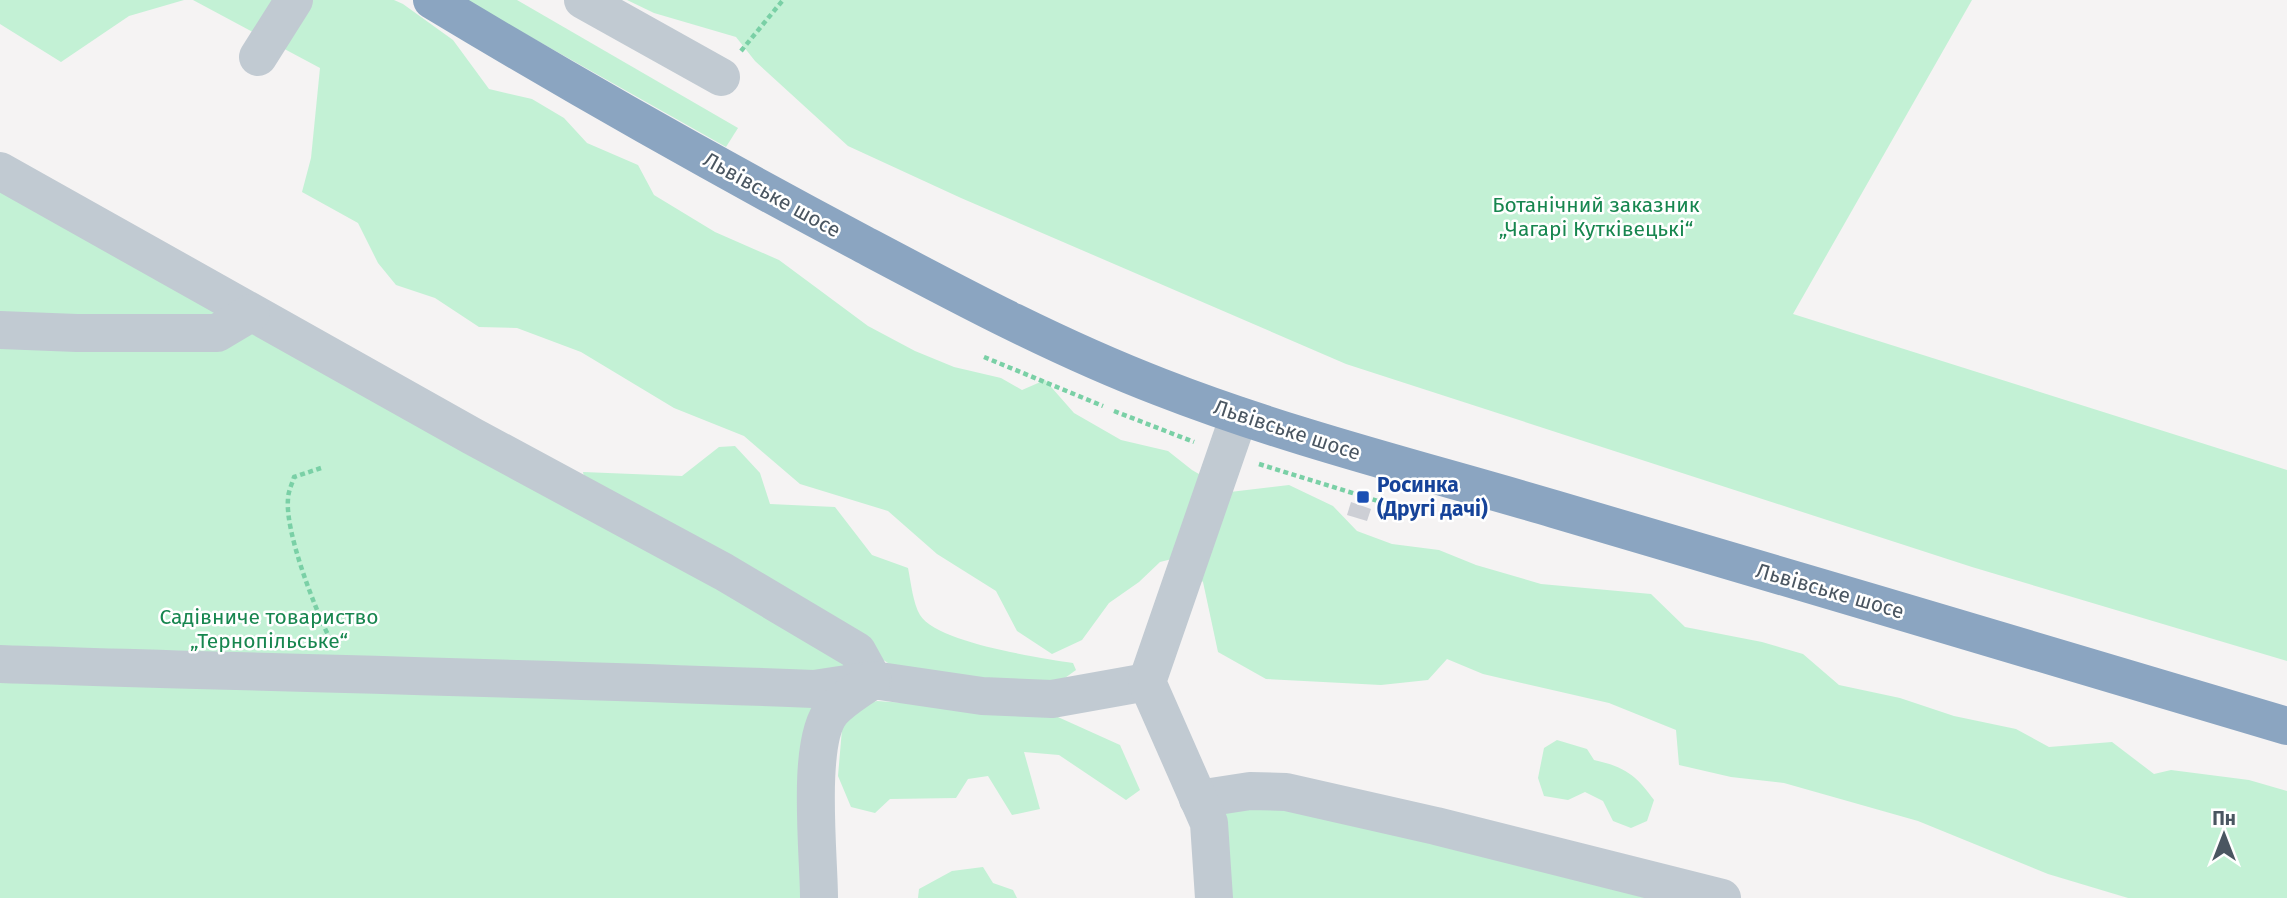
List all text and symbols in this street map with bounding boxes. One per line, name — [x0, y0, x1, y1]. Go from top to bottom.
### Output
street label: Львівське шосе — [699, 147, 845, 243]
park label: Ботанічний заказник „Чагарі Кутківецькі“ — [1492, 192, 1700, 242]
street label: Львівське шосе — [1210, 394, 1364, 466]
place label: Росинка (Другі дачі) — [1377, 472, 1488, 522]
marker: Росинка (Другі дачі) — [1355, 489, 1371, 505]
street label: Львівське шосе — [1753, 557, 1907, 625]
park label: Садівниче товариство „Тернопільське“ — [160, 604, 379, 654]
north arrow — [2189, 800, 2259, 870]
text: Пн — [2212, 807, 2236, 830]

